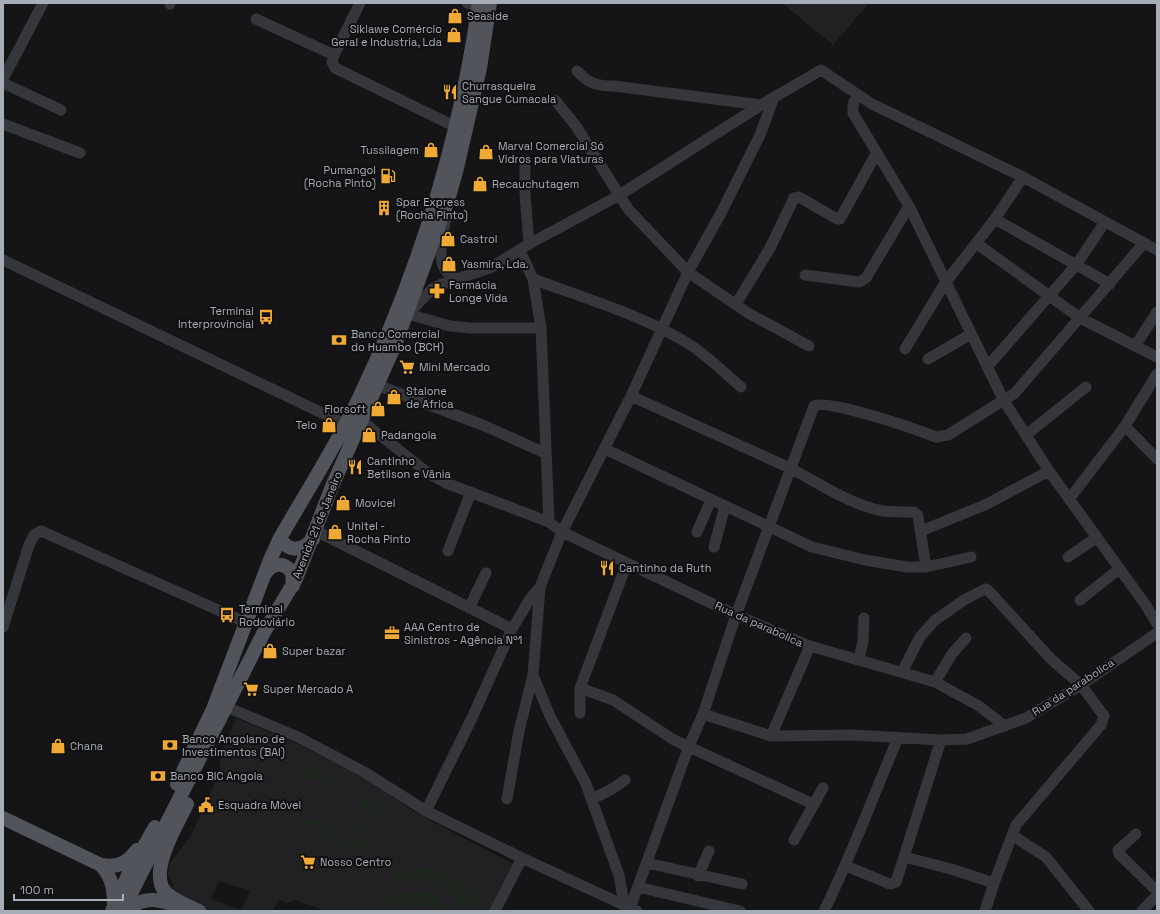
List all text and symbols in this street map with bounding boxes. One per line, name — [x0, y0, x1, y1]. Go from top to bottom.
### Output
shop icon: Seaside — [446, 7, 464, 25]
place label: Seaside — [467, 9, 509, 23]
place label: Siklawe Comércio Geral e Industria, Lda — [331, 22, 443, 49]
shop icon: Siklawe Comércio Geral e Industria, Lda — [445, 26, 463, 44]
place label: Churrasqueira Sangue Cumacala — [462, 79, 557, 106]
restaurant icon: Churrasqueira Sangue Cumacala — [441, 83, 459, 101]
place label: Marval Comercial Só Vidros para Viaturas — [498, 139, 604, 166]
shop icon: Tussilagem — [422, 141, 440, 159]
place label: Tussilagem — [360, 143, 419, 157]
shop icon: Marval Comercial Só Vidros para Viaturas — [477, 143, 495, 161]
place label: Pumangol (Rocha Pinto) — [304, 163, 376, 190]
fuel station icon: Pumangol (Rocha Pinto) — [379, 167, 397, 185]
shop icon: Recauchutagem — [471, 175, 489, 193]
place label: Recauchutagem — [492, 177, 579, 191]
place label: Spar Express (Rocha Pinto) — [396, 195, 468, 222]
building icon: Spar Express (Rocha Pinto) — [375, 199, 393, 217]
shop icon: Castrol — [439, 230, 457, 248]
place label: Castrol — [460, 232, 498, 246]
shop icon: Yasmira, Lda. — [440, 255, 458, 273]
place label: Yasmira, Lda. — [461, 257, 529, 271]
place label: Farmácia Longe Vida — [449, 278, 508, 305]
pharmacy icon: Farmácia Longe Vida — [428, 282, 446, 300]
place label: Terminal Interprovincial — [178, 304, 254, 331]
bus stop icon: Terminal Interprovincial — [257, 308, 275, 326]
place label: Banco Comercial do Huambo (BCH) — [351, 327, 444, 354]
bank icon: Banco Comercial do Huambo (BCH) — [330, 331, 348, 349]
supermarket icon: Mini Mercado — [398, 358, 416, 376]
place label: Mini Mercado — [419, 360, 490, 374]
place label: Stalone de Africa — [406, 384, 454, 411]
shop icon: Stalone de Africa — [385, 388, 403, 406]
shop icon: Florsoft — [369, 400, 387, 418]
place label: Florsoft — [324, 402, 366, 416]
shop icon: Telo — [320, 416, 338, 434]
place label: Telo — [296, 418, 317, 432]
shop icon: Padangola — [360, 426, 378, 444]
place label: Padangola — [381, 428, 437, 442]
place label: Cantinho Betilson e Vânia — [367, 454, 452, 481]
restaurant icon: Cantinho Betilson e Vânia — [346, 458, 364, 476]
street label: Avenida 21 de Janeiro — [289, 469, 345, 581]
shop icon: Movicel — [334, 494, 352, 512]
place label: Movicel — [355, 496, 396, 510]
place label: Unitel - Rocha Pinto — [347, 519, 411, 546]
shop icon: Unitel - Rocha Pinto — [326, 523, 344, 541]
restaurant icon: Cantinho da Ruth — [598, 559, 616, 577]
place label: Cantinho da Ruth — [619, 561, 712, 575]
street label: Rua da parabolica — [713, 598, 806, 650]
place label: Terminal Rodoviário — [239, 602, 295, 629]
bus stop icon: Terminal Rodoviário — [218, 606, 236, 624]
place label: AAA Centro de Sinistros - Agência Nº1 — [404, 620, 522, 647]
office icon: AAA Centro de Sinistros - Agência Nº1 — [383, 624, 401, 642]
shop icon: Super bazar — [261, 642, 279, 660]
place label: Super bazar — [282, 644, 346, 658]
street label: Rua da parabolica — [1029, 655, 1117, 719]
supermarket icon: Super Mercado A — [242, 680, 260, 698]
place label: Super Mercado A — [263, 682, 353, 696]
place label: Banco Angolano de Investimentos (BAI) — [182, 732, 285, 759]
bank icon: Banco Angolano de Investimentos (BAI) — [161, 736, 179, 754]
shop icon: Chana — [49, 737, 67, 755]
place label: Chana — [70, 739, 104, 753]
bank icon: Banco BIC Angola — [149, 767, 167, 785]
place label: Banco BIC Angola — [170, 769, 263, 783]
public building icon: Esquadra Móvel — [197, 796, 215, 814]
place label: Esquadra Móvel — [218, 798, 301, 812]
supermarket icon: Nosso Centro — [299, 853, 317, 871]
place label: Nosso Centro — [320, 855, 391, 869]
scale bar — [14, 876, 123, 902]
text: 100 m — [20, 882, 54, 898]

